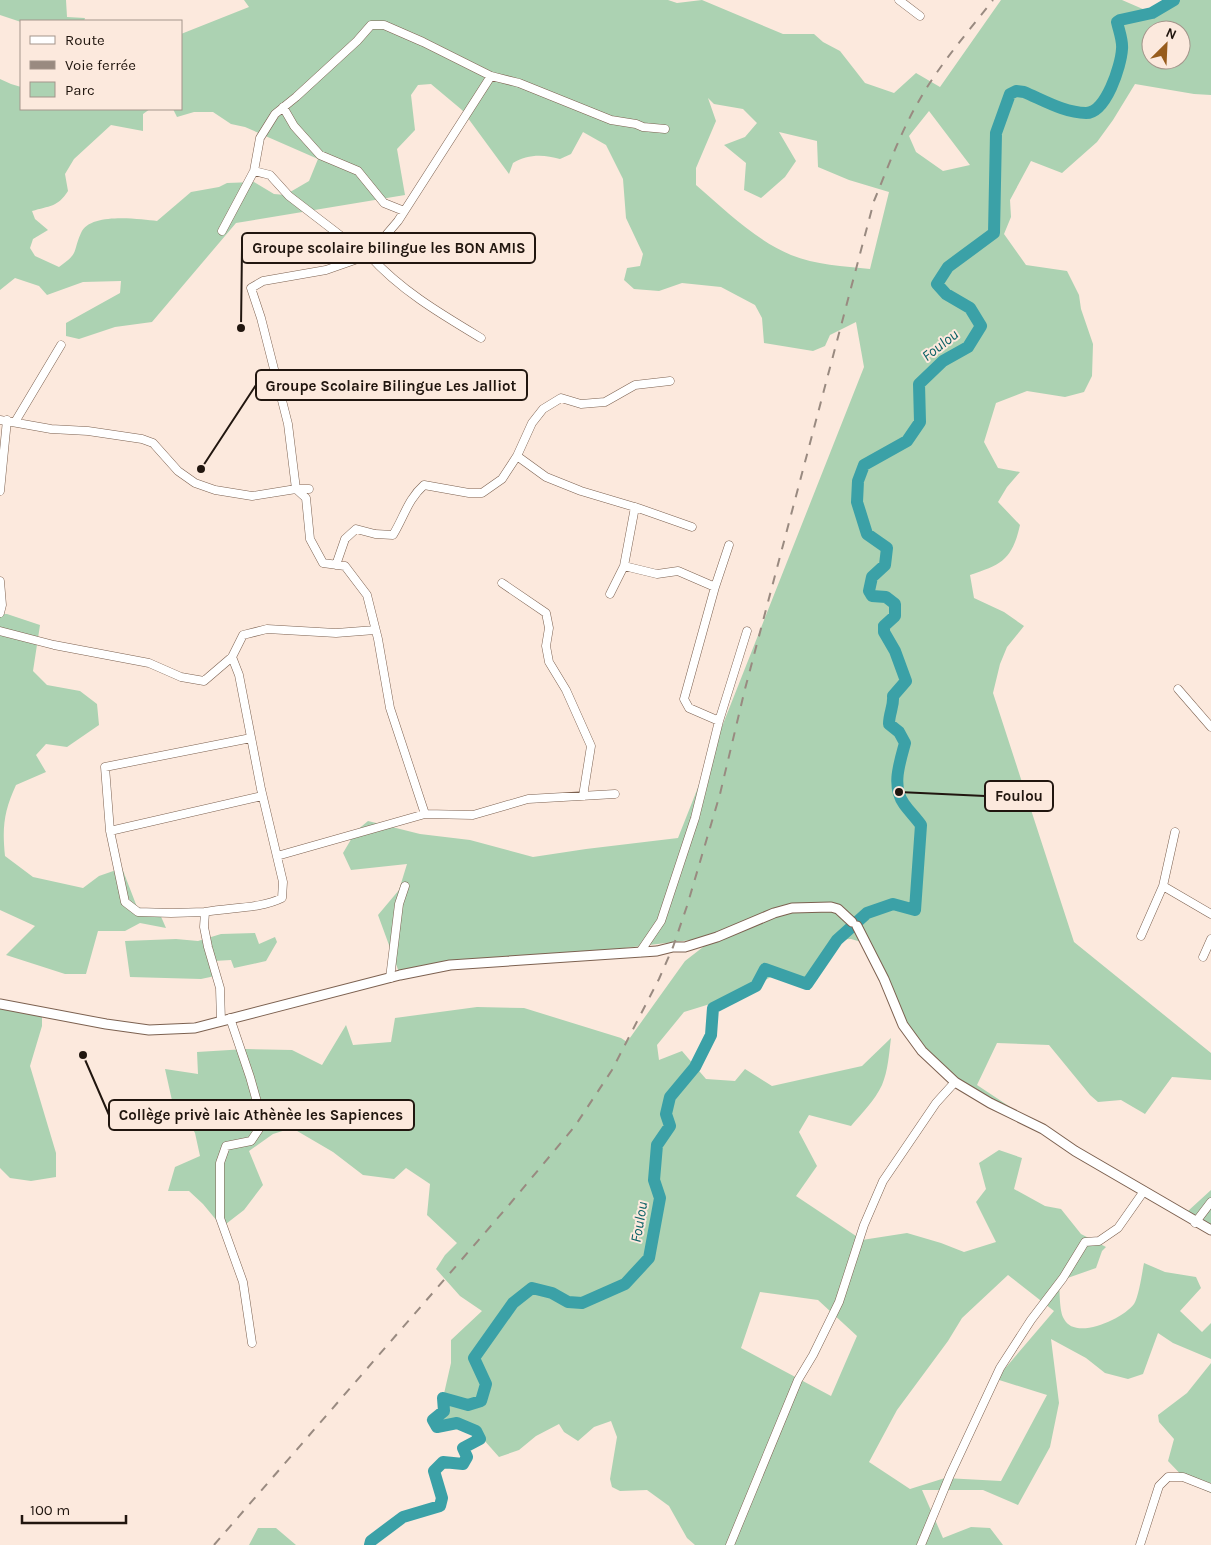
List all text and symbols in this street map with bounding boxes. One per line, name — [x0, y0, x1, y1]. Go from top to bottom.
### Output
legend — [20, 20, 182, 110]
north arrow — [1141, 20, 1191, 70]
text: N — [1163, 24, 1179, 43]
text: Route — [65, 31, 105, 49]
text: Voie ferrée — [65, 56, 136, 74]
text: Parc — [65, 81, 95, 99]
callout: Groupe scolaire bilingue les BON AMIS — [242, 233, 535, 263]
text: Groupe scolaire bilingue les BON AMIS — [252, 239, 526, 257]
water label: Foulou — [918, 325, 962, 365]
callout: Groupe Scolaire Bilingue Les Jalliot — [256, 370, 527, 400]
text: Groupe Scolaire Bilingue Les Jalliot — [265, 377, 517, 395]
callout: Foulou — [985, 781, 1053, 811]
text: Foulou — [995, 787, 1043, 805]
callout: Collège privè laic Athènèe les Sapiences — [109, 1100, 414, 1130]
text: Collège privè laic Athènèe les Sapiences — [119, 1106, 403, 1124]
water label: Foulou — [627, 1200, 651, 1244]
scale bar — [22, 1492, 126, 1524]
text: 100 m — [30, 1501, 70, 1519]

